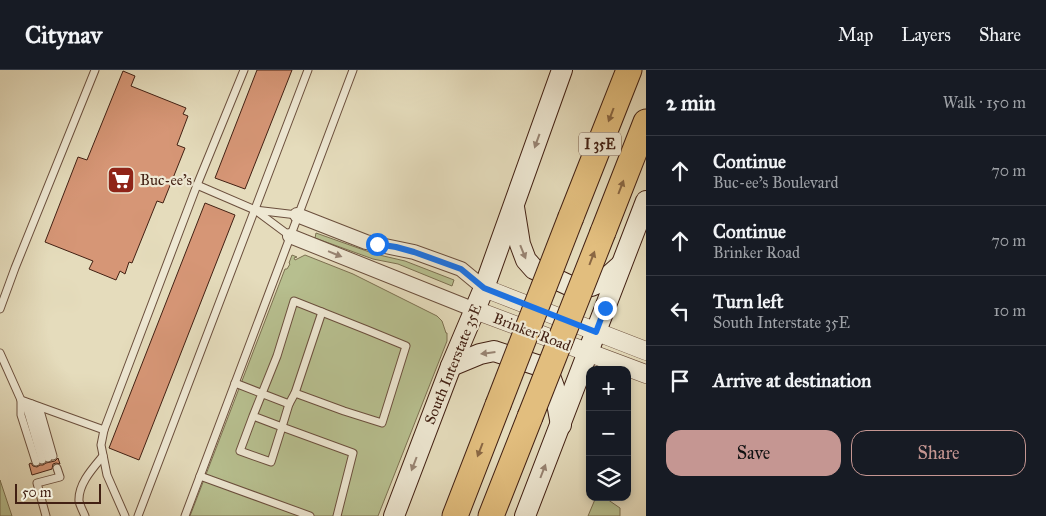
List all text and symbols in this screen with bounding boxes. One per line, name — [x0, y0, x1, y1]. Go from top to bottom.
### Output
text: Citynav — [25, 20, 102, 50]
text: Map — [838, 24, 873, 46]
text: Layers — [901, 24, 951, 46]
text: Share — [979, 24, 1021, 46]
text: 2 min — [666, 90, 716, 116]
text: Walk · 150 m — [943, 93, 1026, 112]
one-way arrow — [607, 108, 614, 123]
road number: I 35E — [579, 132, 621, 156]
one-way arrow — [533, 133, 540, 148]
text: Continue — [713, 150, 786, 173]
icon: ahead — [666, 157, 694, 185]
text: 70 m — [991, 161, 1026, 180]
supermarket icon: Buc-ee's — [106, 165, 136, 195]
place label: Buc-ee's — [140, 171, 192, 189]
text: Buc-ee's Boulevard — [713, 173, 838, 192]
one-way arrow — [617, 179, 625, 194]
text: Continue — [713, 220, 786, 243]
icon: ahead — [666, 227, 694, 255]
text: 70 m — [991, 231, 1026, 250]
route start — [366, 233, 389, 256]
text: Brinker Road — [713, 243, 800, 262]
one-way arrow — [519, 245, 527, 260]
one-way arrow — [328, 250, 343, 258]
one-way arrow — [589, 251, 597, 265]
text: Turn left — [713, 290, 783, 313]
route end — [594, 297, 617, 320]
icon: left — [666, 297, 694, 325]
street label: South Interstate 35E — [421, 301, 485, 427]
text: 10 m — [994, 301, 1026, 320]
street label: Brinker Road — [491, 309, 574, 355]
text: South Interstate 35E — [713, 313, 850, 332]
one-way arrow — [480, 349, 496, 357]
map controls — [586, 366, 631, 501]
button: + — [586, 366, 631, 411]
icon: arrive — [666, 367, 694, 395]
text: Arrive at destination — [713, 369, 871, 392]
button: − — [586, 411, 631, 456]
button: Save — [666, 430, 841, 476]
button: Share — [851, 430, 1026, 476]
one-way arrow — [476, 443, 484, 457]
button: layers — [586, 456, 631, 501]
one-way arrow — [410, 457, 418, 472]
one-way arrow — [539, 463, 547, 478]
scale bar — [15, 481, 101, 504]
text: 50 m — [22, 484, 51, 501]

